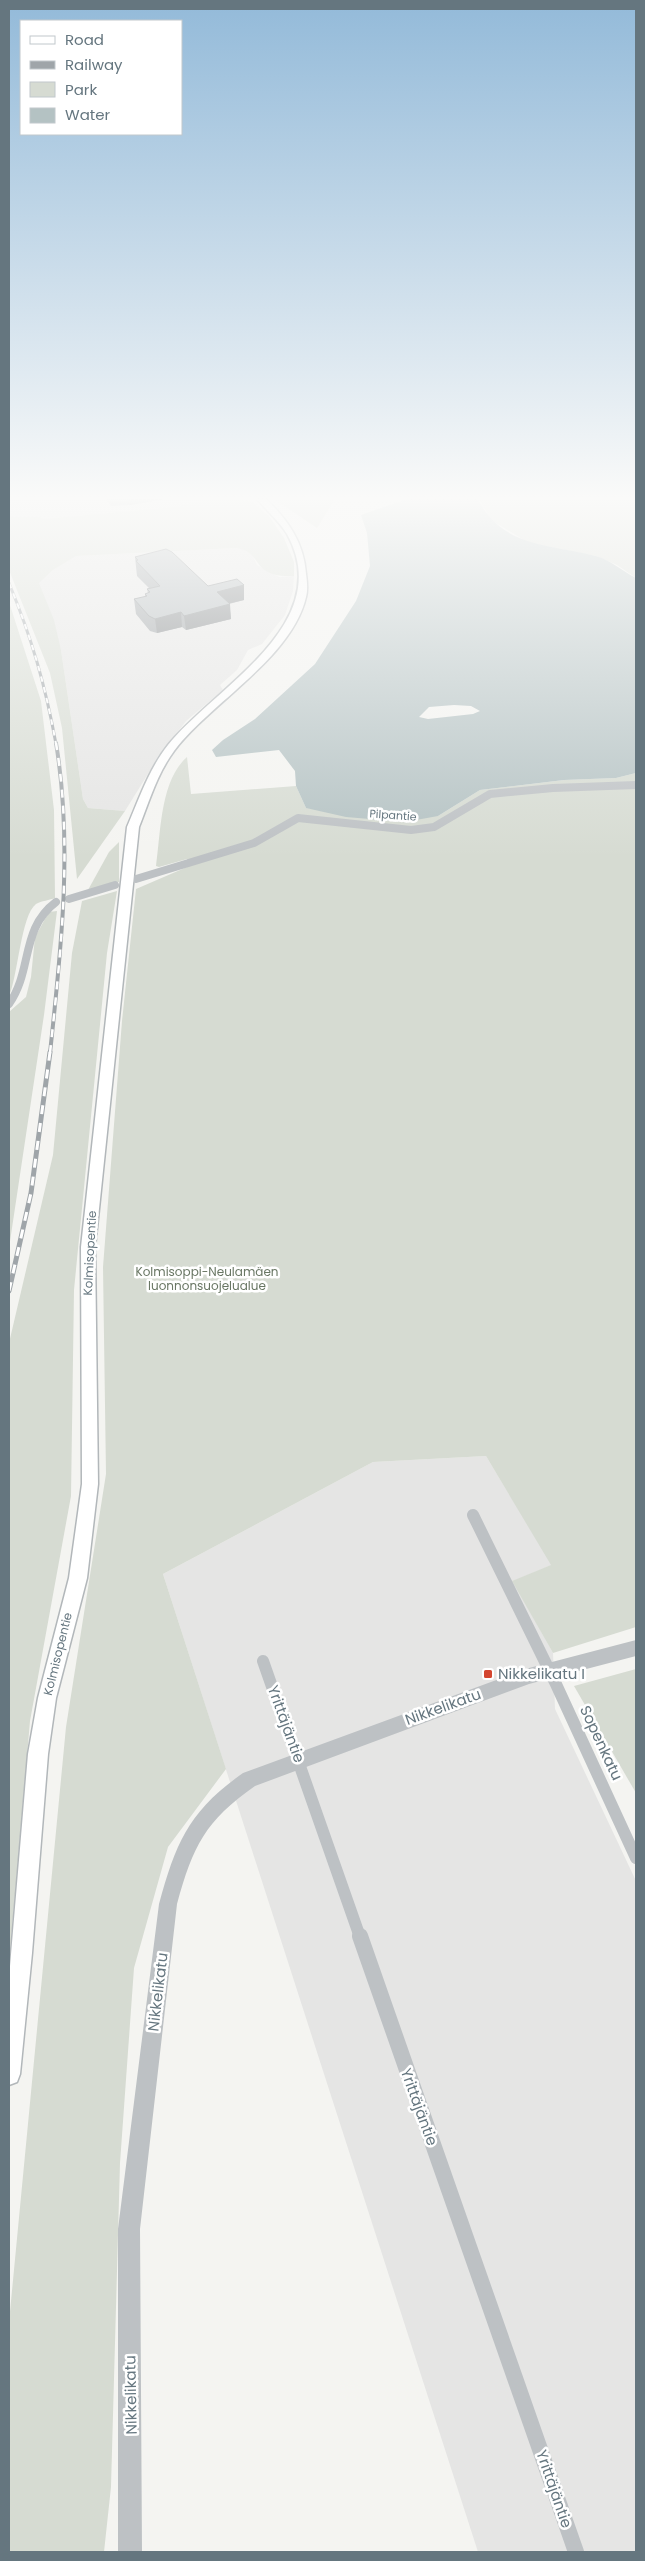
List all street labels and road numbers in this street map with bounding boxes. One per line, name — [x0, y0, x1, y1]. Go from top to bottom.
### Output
street label: Pilpantie — [369, 805, 417, 825]
street label: Kolmisopentie — [79, 1210, 100, 1296]
street label: Kolmisopentie — [39, 1611, 76, 1697]
street label: Yrittäjäntie — [263, 1682, 310, 1765]
street label: Nikkelikatu — [402, 1683, 484, 1730]
street label: Sopenkatu — [575, 1702, 628, 1784]
street label: Nikkelikatu — [142, 1951, 173, 2033]
street label: Yrittäjäntie — [396, 2065, 443, 2148]
street label: Nikkelikatu — [119, 2355, 142, 2435]
street label: Yrittäjäntie — [531, 2447, 578, 2531]

